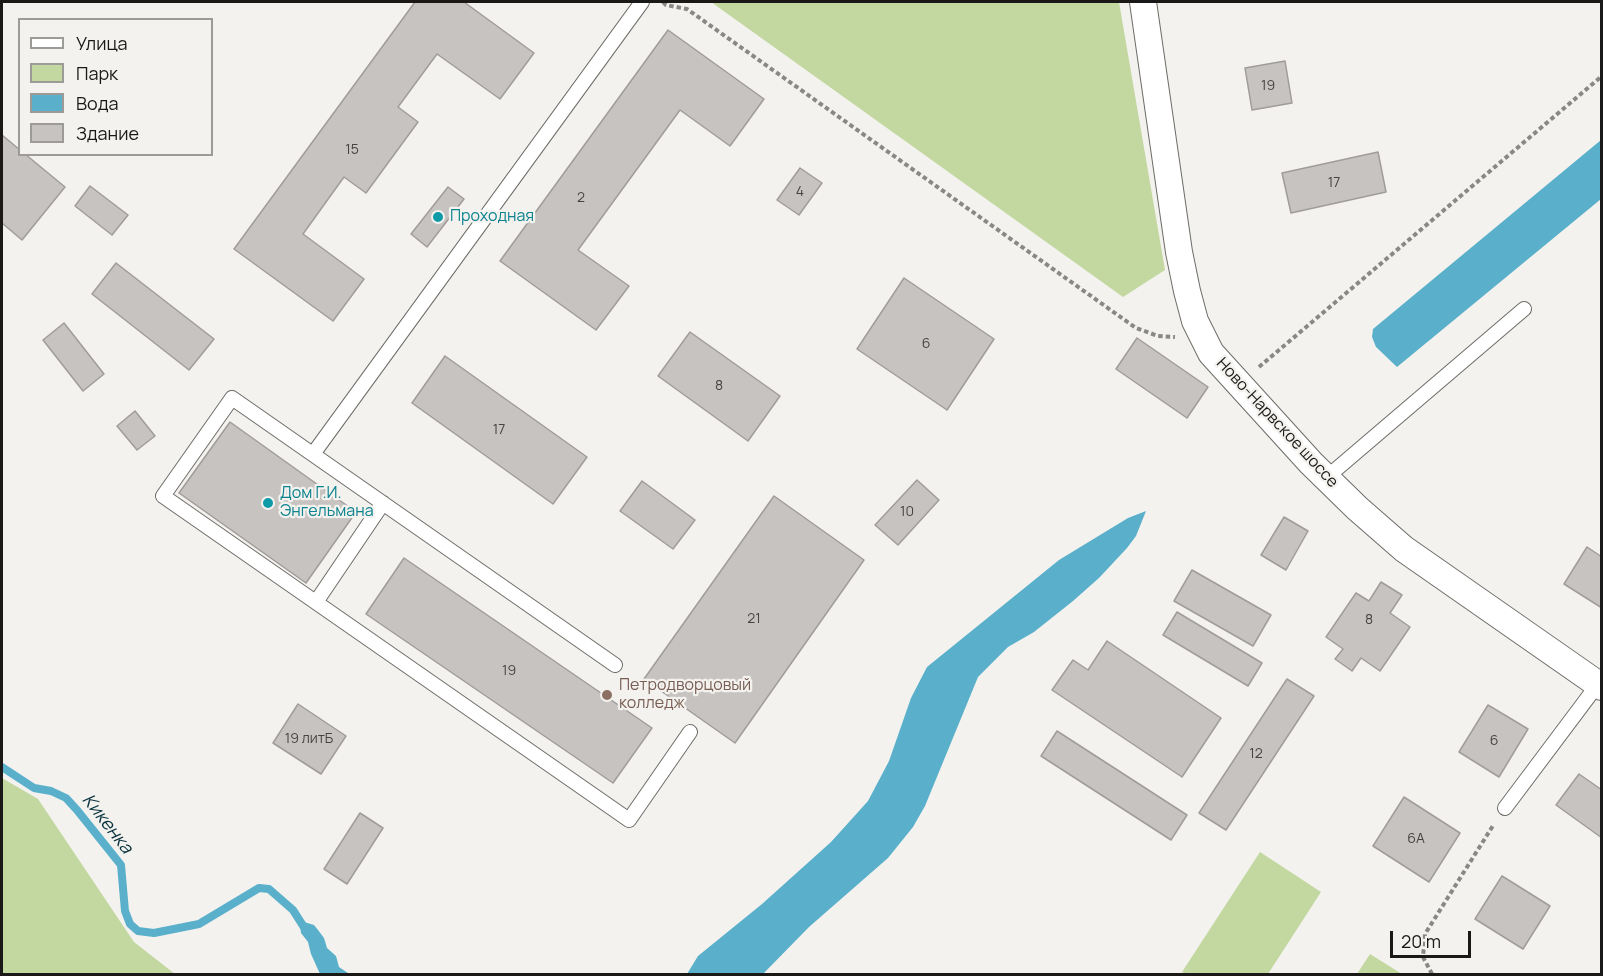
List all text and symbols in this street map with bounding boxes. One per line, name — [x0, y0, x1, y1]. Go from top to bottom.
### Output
legend — [18, 18, 213, 156]
text: Улица — [76, 31, 128, 55]
text: Парк — [76, 61, 118, 85]
house number: 19 — [1261, 78, 1275, 94]
text: Вода — [76, 91, 118, 115]
text: Здание — [76, 121, 139, 145]
house number: 15 — [345, 142, 359, 158]
house number: 17 — [1328, 175, 1340, 191]
house number: 4 — [796, 184, 804, 200]
house number: 2 — [577, 190, 585, 206]
place label: Проходная — [450, 207, 534, 227]
marker: Проходная — [431, 210, 445, 224]
house number: 6 — [922, 336, 930, 352]
street label: Ново-Нарвское шоссе — [1212, 354, 1342, 492]
house number: 8 — [715, 378, 723, 394]
house number: 17 — [493, 422, 505, 438]
place label: Дом Г.И. Энгельмана — [280, 484, 374, 522]
marker: Дом Г.И. Энгельмана — [261, 496, 275, 510]
house number: 10 — [900, 504, 914, 520]
house number: 21 — [747, 611, 761, 627]
house number: 8 — [1365, 612, 1373, 628]
house number: 19 — [502, 663, 516, 679]
place label: Петродворцовый колледж — [619, 676, 751, 714]
marker: Петродворцовый колледж — [600, 688, 614, 702]
house number: 19 литБ — [285, 731, 333, 747]
house number: 6 — [1490, 733, 1498, 749]
house number: 12 — [1249, 746, 1263, 762]
water label: Кикенка — [77, 790, 137, 858]
house number: 6А — [1407, 831, 1425, 847]
scale bar — [1393, 919, 1474, 957]
text: 20 m — [1401, 929, 1441, 953]

